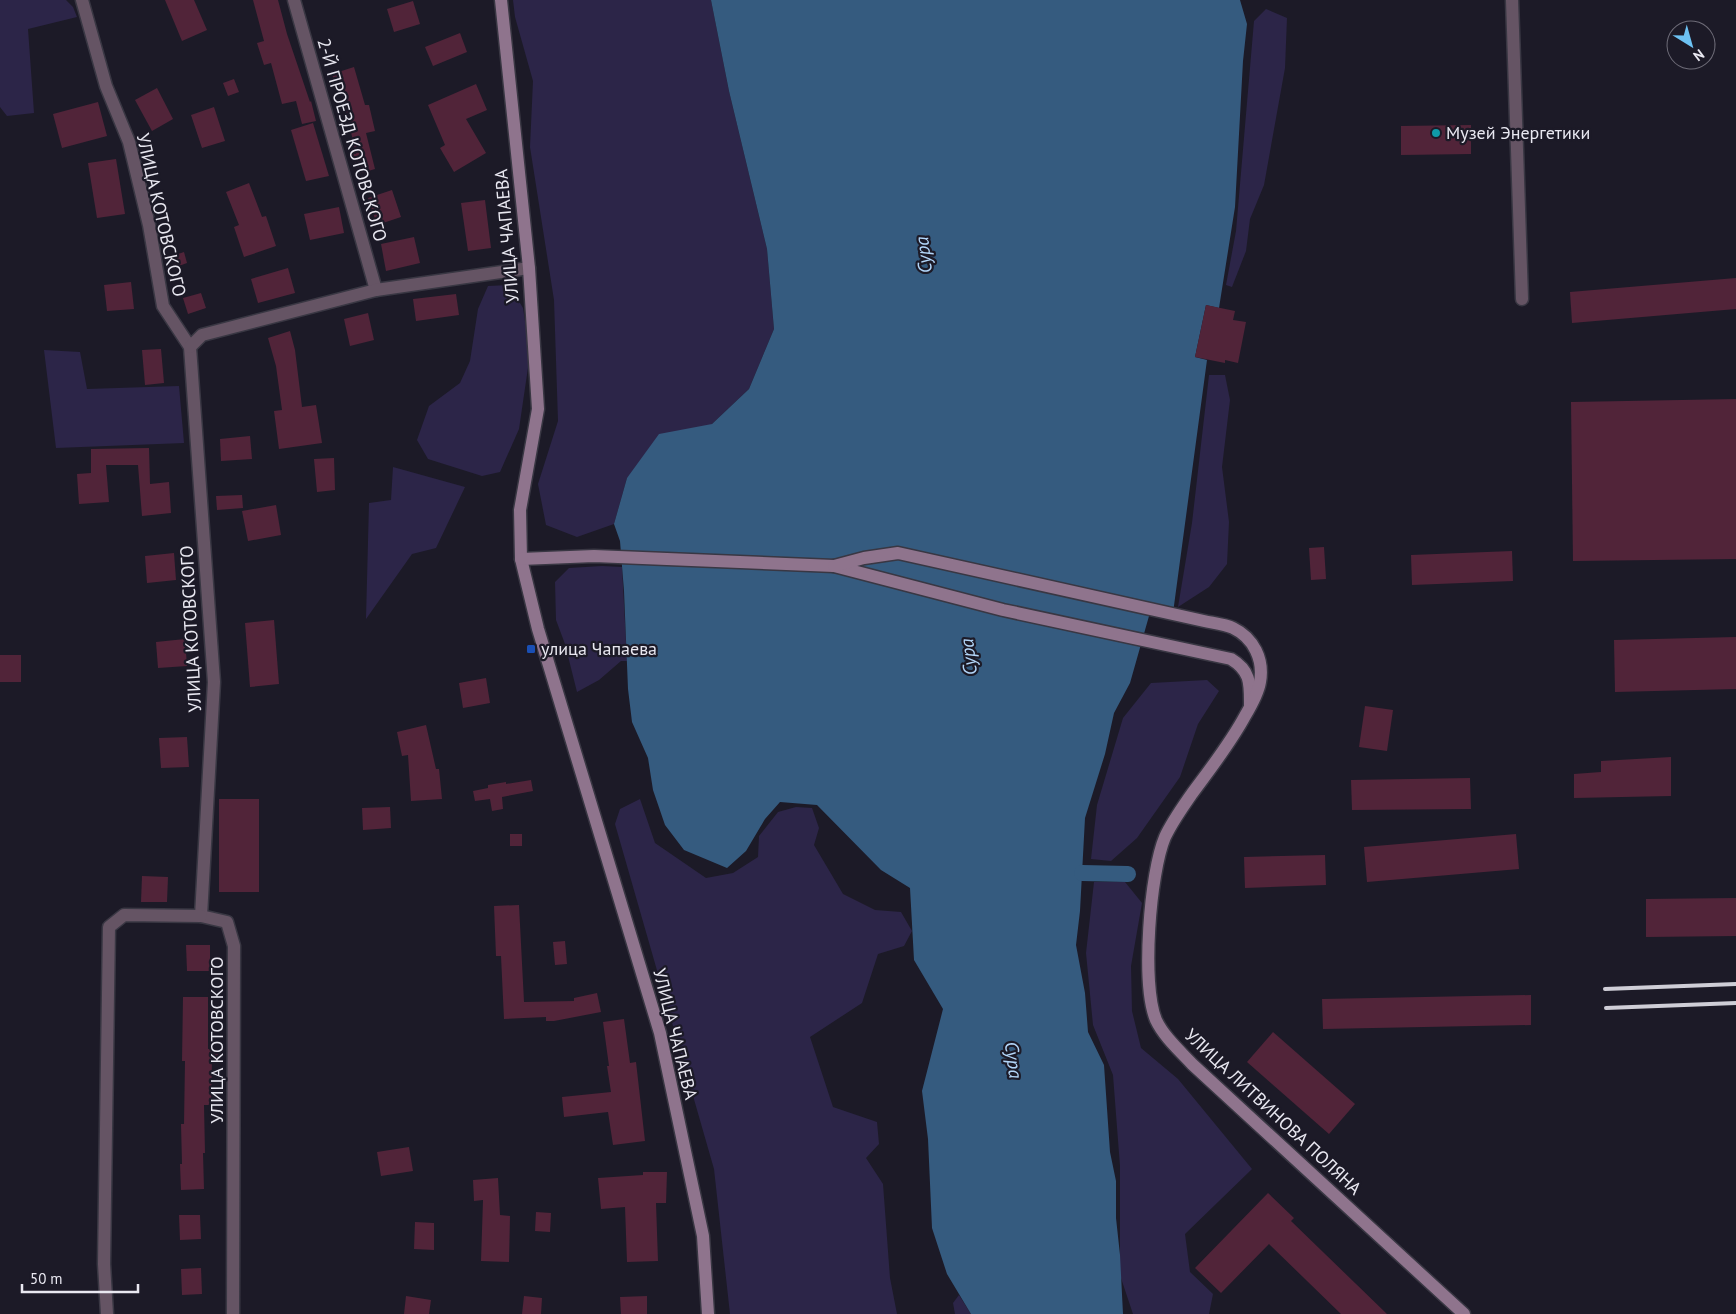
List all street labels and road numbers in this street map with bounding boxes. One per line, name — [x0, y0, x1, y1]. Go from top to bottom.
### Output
street label: 2-Й ПРОЕЗД КОТОВСКОГО — [312, 35, 393, 244]
street label: УЛИЦА КОТОВСКОГО — [132, 131, 191, 299]
street label: УЛИЦА ЧАПАЕВА — [489, 168, 524, 304]
street label: УЛИЦА КОТОВСКОГО — [175, 545, 206, 713]
street label: УЛИЦА КОТОВСКОГО — [205, 957, 228, 1123]
street label: УЛИЦА ЧАПАЕВА — [648, 966, 703, 1102]
street label: УЛИЦА ЛИТВИНОВА ПОЛЯНА — [1180, 1024, 1367, 1200]

